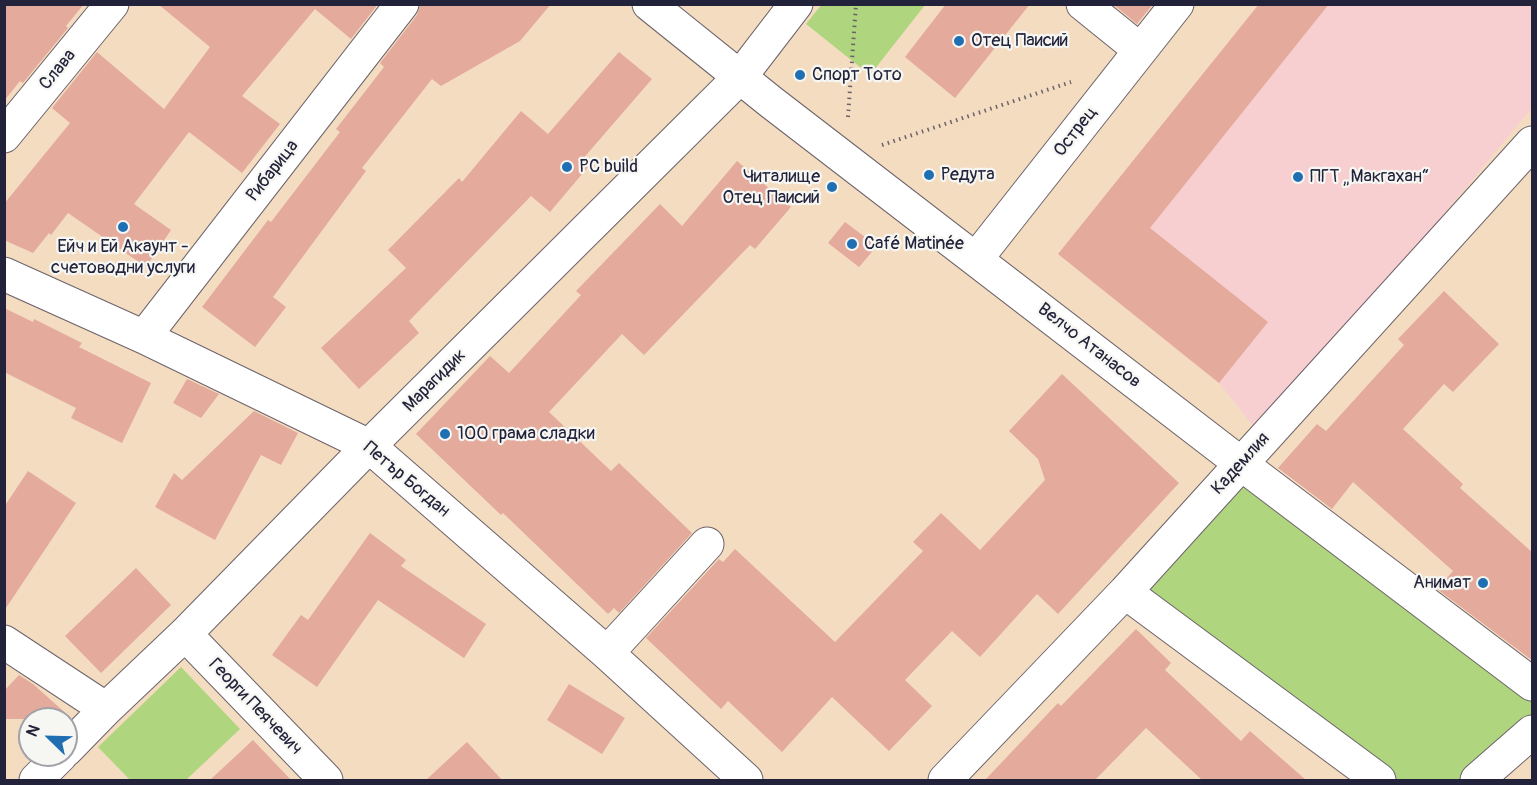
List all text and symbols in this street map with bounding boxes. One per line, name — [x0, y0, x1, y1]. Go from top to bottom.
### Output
place label: Отец Паисий — [971, 30, 1068, 52]
marker: Отец Паисий — [952, 34, 966, 48]
street label: Слава — [35, 45, 81, 95]
place label: Спорт Тото — [812, 64, 902, 86]
marker: Спорт Тото — [793, 68, 807, 82]
street label: Острец — [1050, 103, 1102, 161]
street label: Рибарица — [242, 136, 304, 206]
place label: PC build — [579, 156, 638, 178]
marker: PC build — [560, 160, 574, 174]
place label: Редута — [941, 164, 995, 186]
place label: Читалище Отец Паисий — [723, 166, 820, 208]
place label: ПГТ „Макгахан“ — [1310, 166, 1429, 188]
marker: Редута — [922, 168, 936, 182]
marker: ПГТ „Макгахан“ — [1291, 170, 1305, 184]
marker: Читалище Отец Паисий — [825, 180, 839, 194]
marker: Ейч и Ей Акаунт - счетоводни услуги — [116, 220, 130, 234]
place label: Café Matinée — [864, 233, 964, 255]
place label: Ейч и Ей Акаунт - счетоводни услуги — [51, 236, 195, 278]
marker: Café Matinée — [845, 237, 859, 251]
street label: Велчо Атанасов — [1033, 299, 1145, 393]
street label: Марагидик — [399, 345, 471, 417]
place label: 100 грама сладки — [457, 423, 595, 445]
marker: 100 грама сладки — [438, 427, 452, 441]
street label: Кадемлия — [1207, 428, 1275, 500]
street label: Петър Богдан — [358, 438, 454, 522]
place label: Анимат — [1413, 572, 1471, 594]
marker: Анимат — [1476, 576, 1490, 590]
street label: Георги Пеячевич — [204, 654, 306, 760]
north arrow — [18, 707, 78, 767]
text: N — [22, 722, 45, 740]

